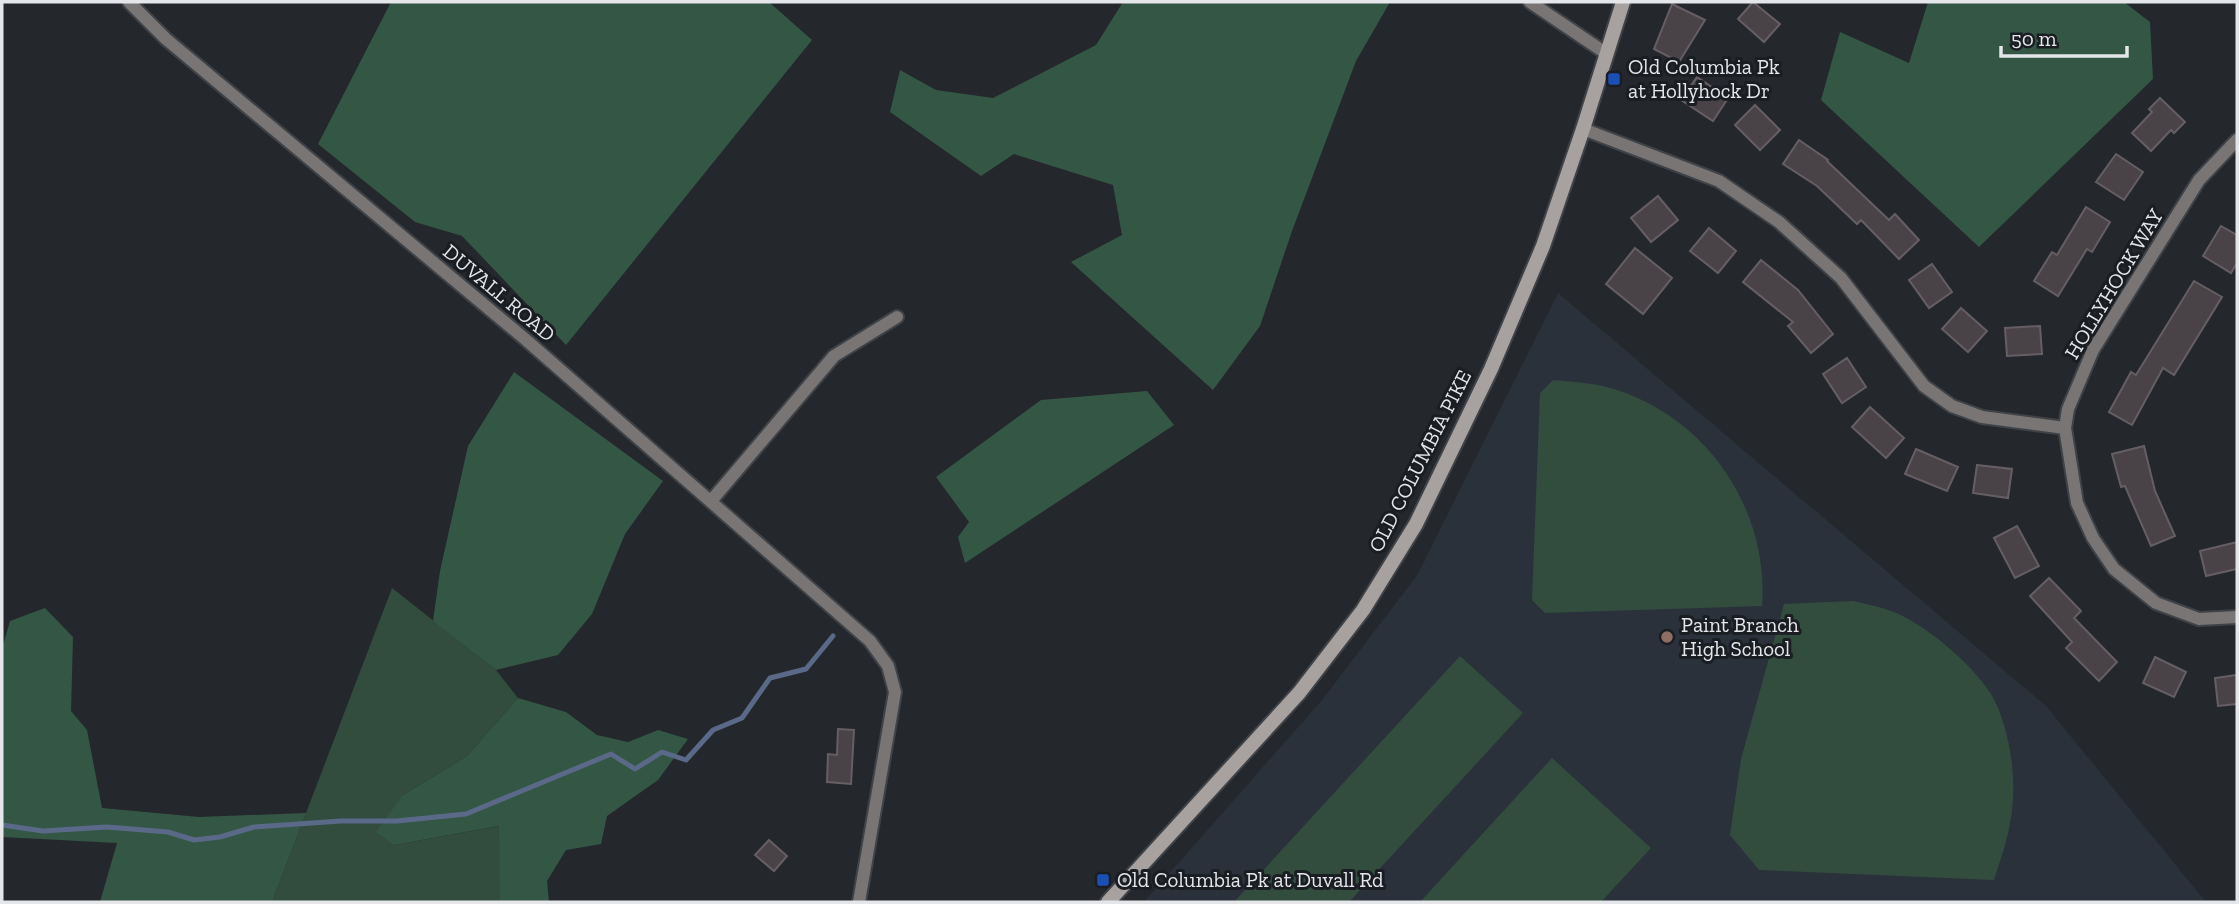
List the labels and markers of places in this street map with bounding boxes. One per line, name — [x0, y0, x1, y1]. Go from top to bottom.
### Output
place label: Old Columbia Pk at Hollyhock Dr — [1628, 54, 1780, 103]
marker: Old Columbia Pk at Hollyhock Dr — [1606, 71, 1622, 87]
place label: Paint Branch High School — [1681, 612, 1799, 661]
marker: Paint Branch High School — [1659, 629, 1675, 645]
place label: Old Columbia Pk at Duvall Rd — [1117, 867, 1384, 892]
marker: Old Columbia Pk at Duvall Rd — [1095, 872, 1111, 888]

